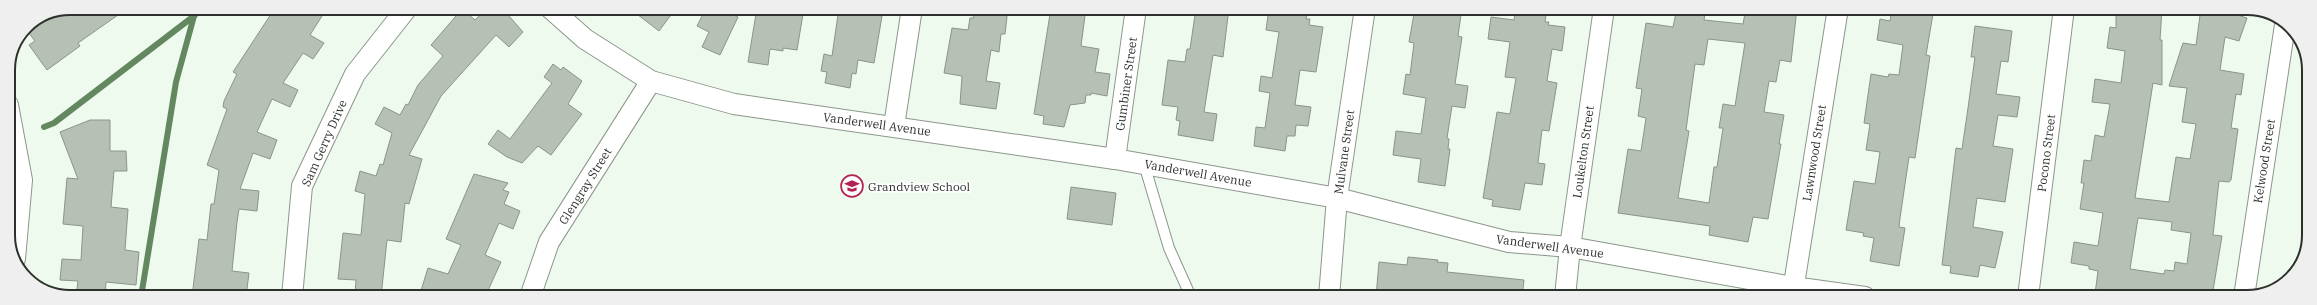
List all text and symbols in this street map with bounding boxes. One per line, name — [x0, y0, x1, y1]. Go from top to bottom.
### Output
street label: Gumbiner Street — [1112, 36, 1140, 132]
street label: Sam Gerry Drive — [298, 97, 350, 189]
street label: Lawnwood Street — [1799, 104, 1829, 202]
street label: Loukelton Street — [1569, 105, 1597, 199]
street label: Vanderwell Avenue — [822, 109, 932, 139]
street label: Mulvane Street — [1331, 109, 1357, 195]
street label: Pocono Street — [2034, 113, 2058, 193]
street label: Kelwood Street — [2250, 118, 2278, 204]
street label: Glengray Street — [555, 145, 615, 227]
street label: Vanderwell Avenue — [1143, 156, 1253, 190]
school or university icon: Grandview School — [839, 173, 865, 199]
place label: Grandview School — [868, 179, 971, 194]
street label: Vanderwell Avenue — [1495, 231, 1605, 261]

